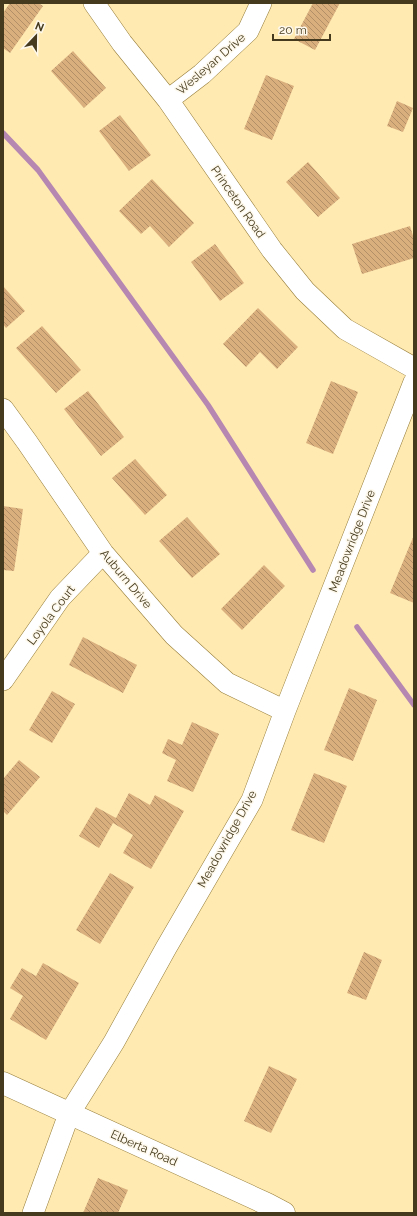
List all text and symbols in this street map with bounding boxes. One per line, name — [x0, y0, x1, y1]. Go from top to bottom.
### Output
north arrow — [16, 16, 56, 56]
scale bar — [273, 16, 330, 42]
text: N — [33, 20, 46, 35]
text: 20 m — [279, 23, 307, 37]
street label: Wesleyan Drive — [174, 30, 248, 98]
street label: Princeton Road — [208, 163, 268, 241]
street label: Meadowridge Drive — [326, 488, 378, 594]
street label: Auburn Drive — [97, 547, 155, 611]
street label: Loyola Court — [24, 583, 78, 647]
street label: Meadowridge Drive — [195, 788, 259, 890]
street label: Elberta Road — [108, 1127, 180, 1169]

